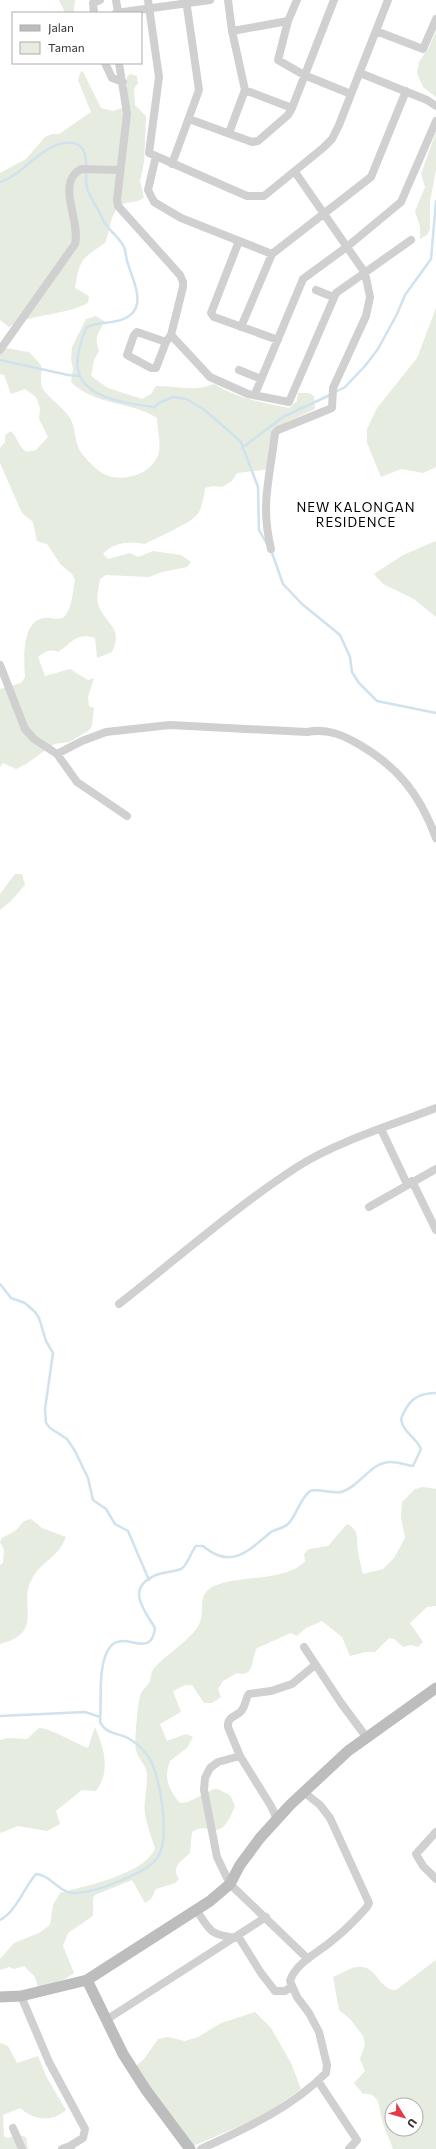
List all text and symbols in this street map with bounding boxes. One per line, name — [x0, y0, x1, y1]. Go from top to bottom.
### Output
legend — [12, 12, 142, 64]
text: Jalan — [48, 20, 74, 35]
text: Taman — [48, 40, 85, 54]
district label: NEW KALONGAN RESIDENCE — [297, 499, 415, 530]
north arrow — [384, 2097, 424, 2137]
text: U — [405, 2116, 420, 2130]

